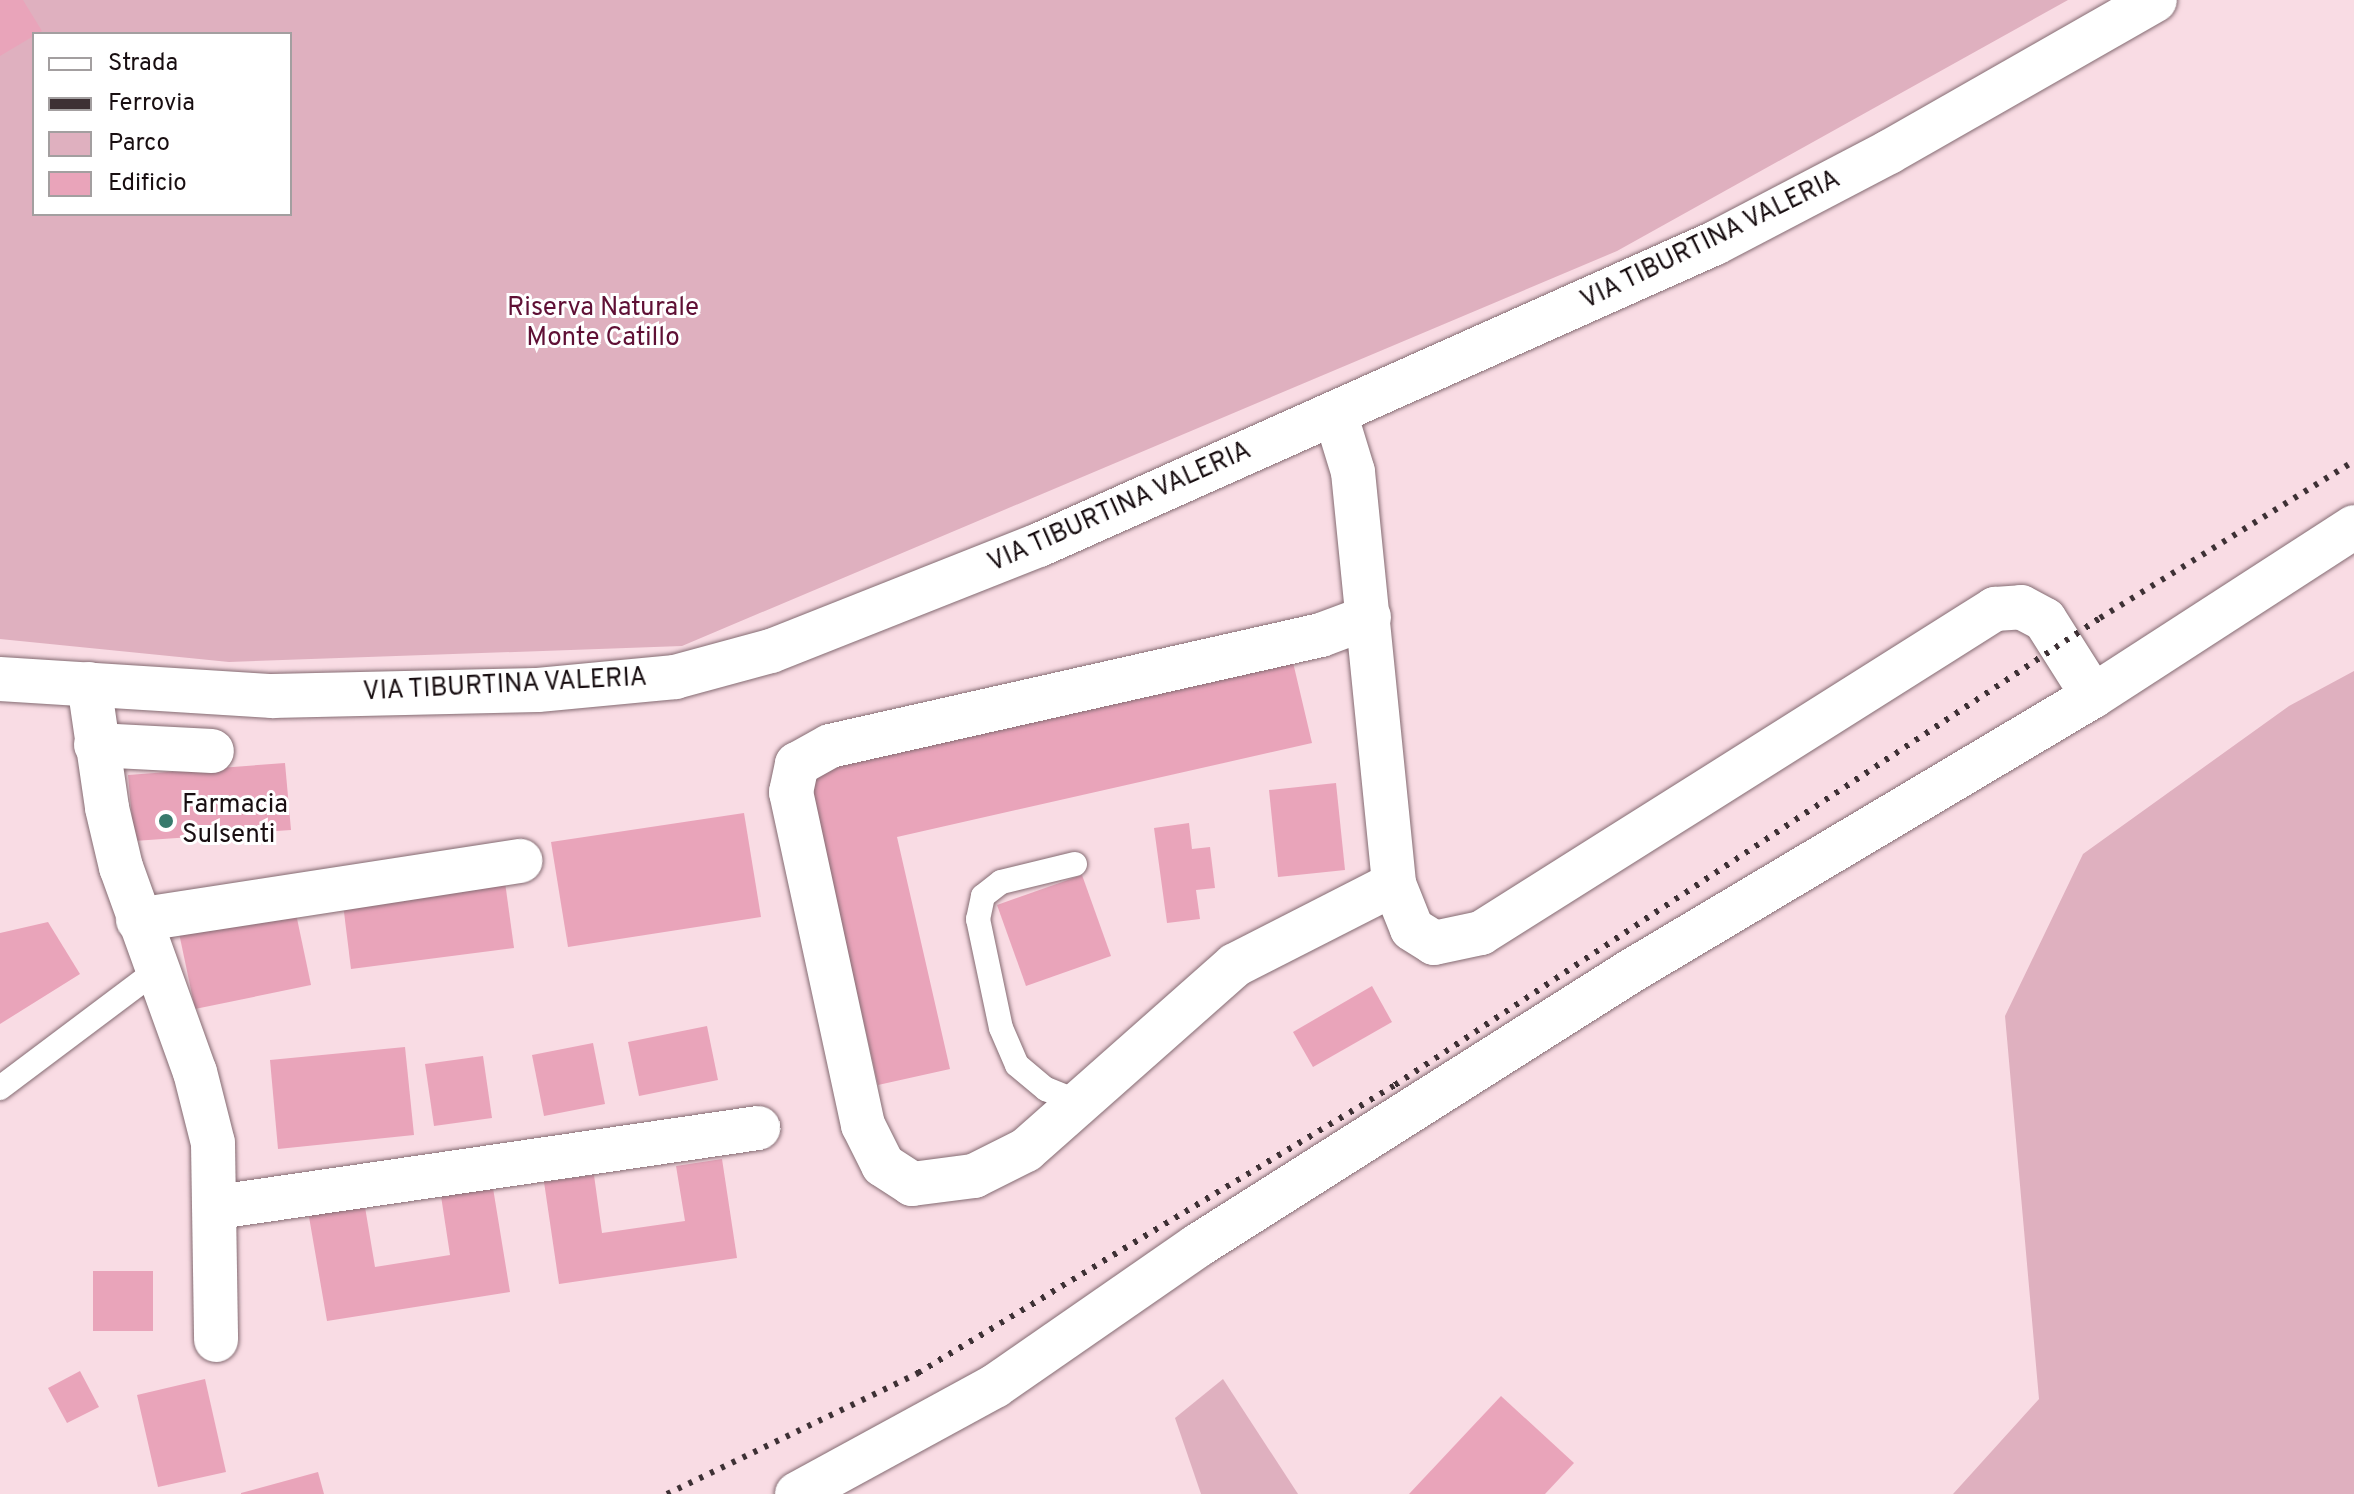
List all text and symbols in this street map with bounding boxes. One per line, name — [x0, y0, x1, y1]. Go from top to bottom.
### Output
legend — [32, 32, 292, 216]
text: Strada — [108, 49, 178, 79]
text: Ferrovia — [108, 89, 195, 119]
text: Parco — [108, 129, 170, 159]
street label: VIA TIBURTINA VALERIA — [1574, 164, 1848, 318]
text: Edificio — [108, 169, 187, 199]
park label: Riserva Naturale Monte Catillo — [507, 293, 699, 354]
street label: VIA TIBURTINA VALERIA — [982, 435, 1258, 581]
street label: VIA TIBURTINA VALERIA — [360, 663, 650, 709]
place label: Farmacia Sulsenti — [182, 790, 288, 852]
marker: Farmacia Sulsenti — [157, 812, 175, 830]

